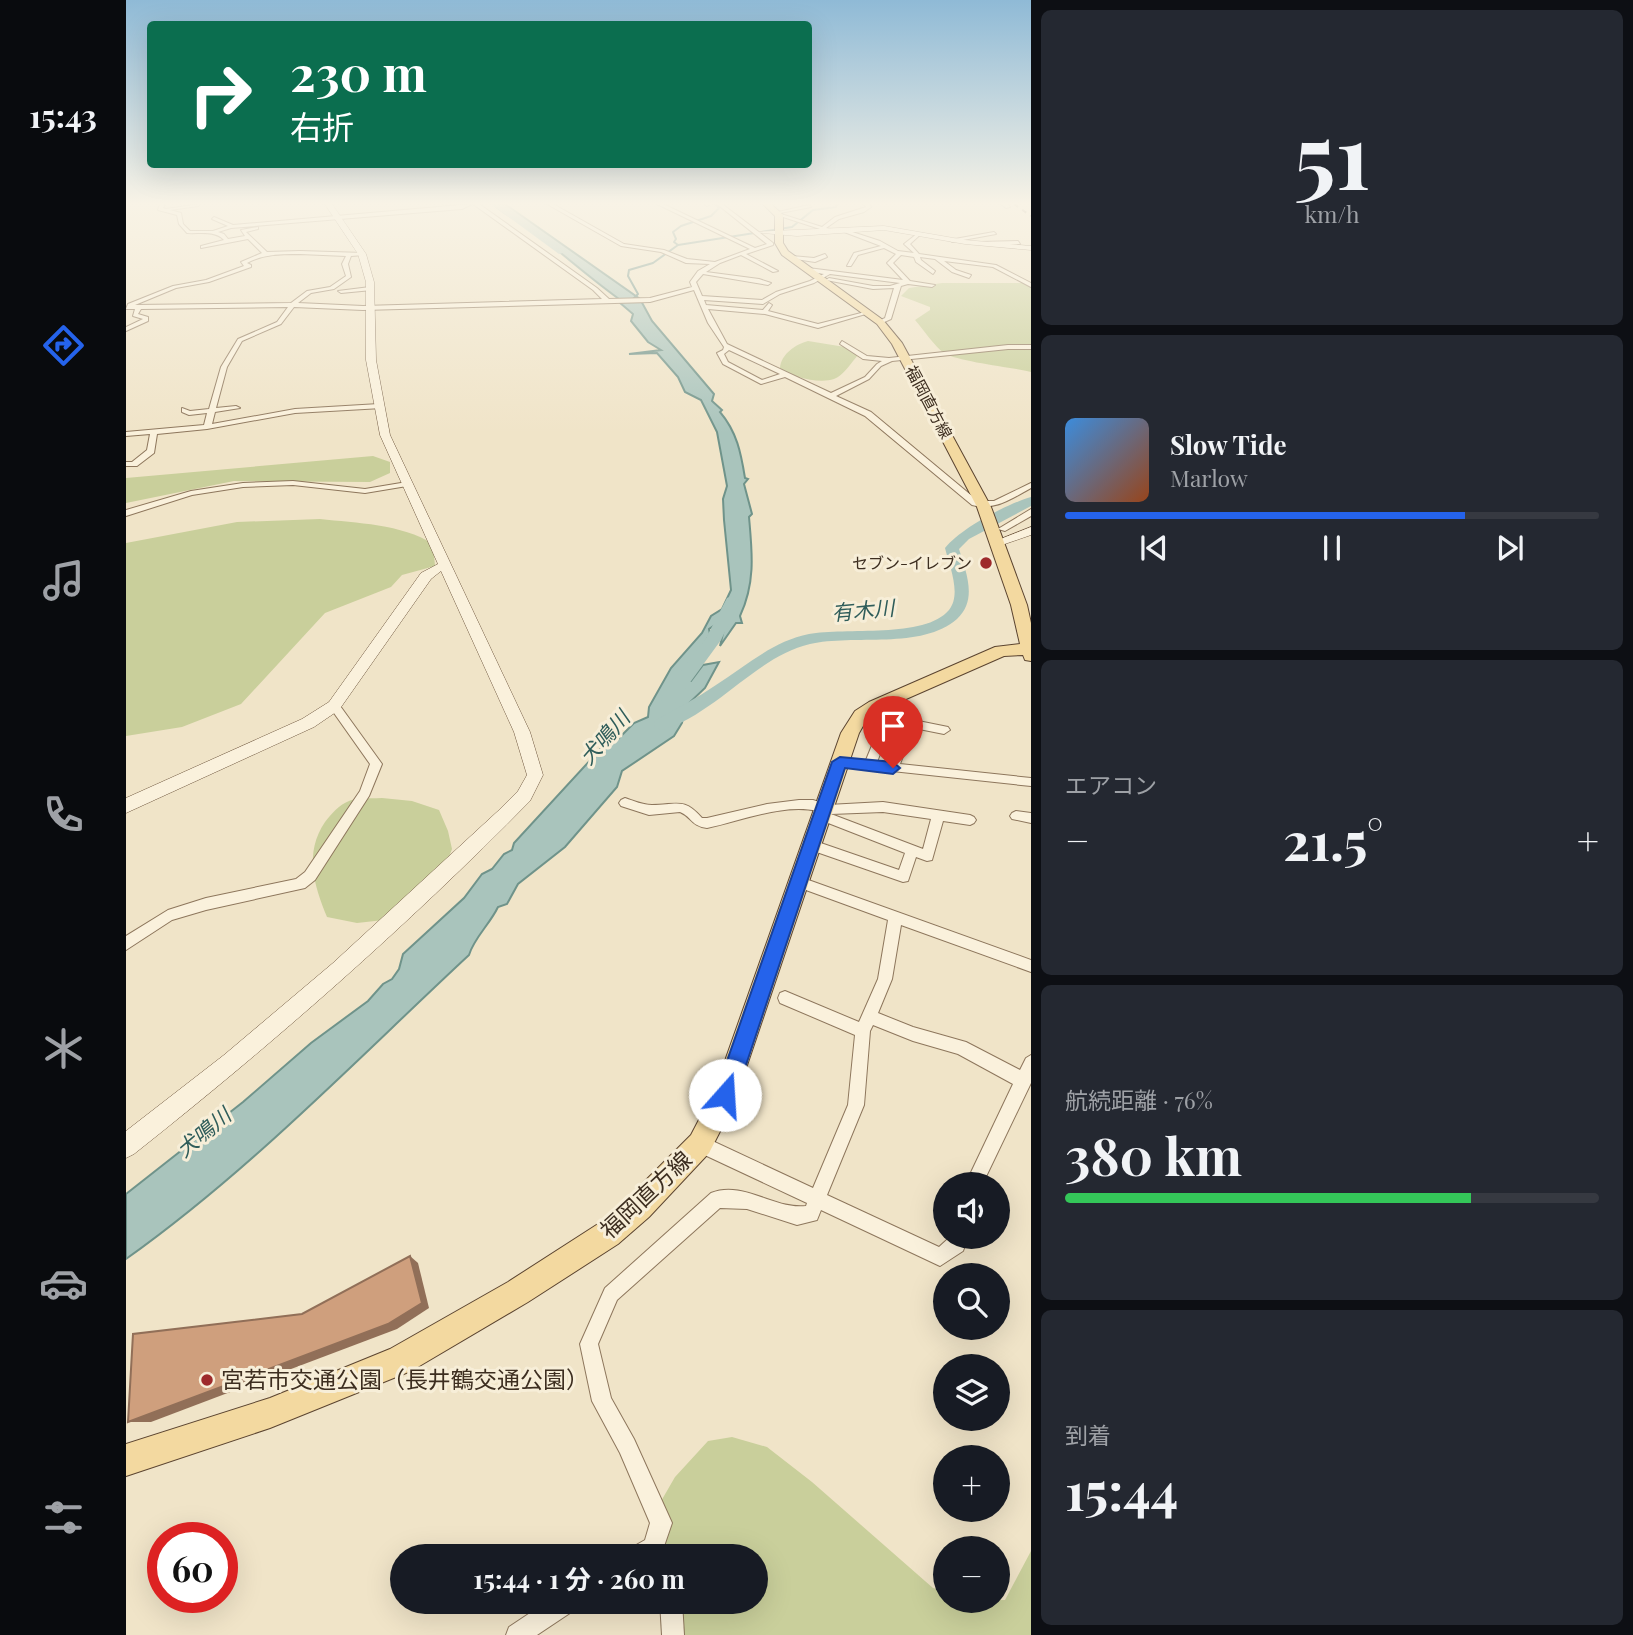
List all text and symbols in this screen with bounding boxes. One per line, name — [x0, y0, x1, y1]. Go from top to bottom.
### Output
text: 230 m — [290, 39, 427, 104]
icon: right — [175, 49, 266, 140]
text: 51 — [1294, 92, 1370, 213]
text: 15:43 — [29, 93, 97, 136]
text: 右折 — [290, 104, 354, 147]
text: km/h — [1304, 198, 1360, 229]
icon: directions — [39, 321, 88, 370]
street label: 福岡直方線 — [901, 362, 957, 442]
text: Slow Tide — [1170, 427, 1287, 462]
text: Marlow — [1170, 462, 1248, 493]
icon: previous — [1135, 529, 1173, 567]
icon: pause — [1313, 529, 1351, 567]
icon: next — [1491, 529, 1529, 567]
place label: セブン-イレブン — [852, 552, 972, 573]
marker: セブン-イレブン — [978, 555, 994, 571]
icon: music — [39, 556, 88, 605]
water label: 有木川 — [830, 592, 897, 626]
pin — [863, 696, 923, 768]
water label: 犬鳴川 — [572, 702, 636, 770]
icon: arrive — [874, 707, 912, 745]
text: エアコン — [1065, 769, 1157, 800]
icon: phone — [39, 790, 88, 839]
text: 21.5° — [1283, 805, 1383, 874]
text: − — [1065, 814, 1090, 865]
text: + — [1577, 814, 1599, 865]
icon: climate — [39, 1024, 88, 1073]
position arrow — [688, 1058, 762, 1132]
text: 航続距離 · 76% — [1065, 1084, 1213, 1115]
water label: 犬鳴川 — [170, 1099, 237, 1162]
text: 380 km — [1065, 1120, 1242, 1189]
street label: 福岡直方線 — [592, 1143, 698, 1244]
map controls — [933, 1172, 1010, 1613]
button: sound — [933, 1172, 1010, 1249]
icon: car — [39, 1259, 88, 1308]
button: search — [933, 1263, 1010, 1340]
button: layers — [933, 1354, 1010, 1431]
place label: 宮若市交通公園（長井鶴交通公園） — [221, 1363, 589, 1394]
marker: 宮若市交通公園（長井鶴交通公園） — [199, 1372, 215, 1388]
text: 到着 — [1065, 1419, 1111, 1450]
button: + — [933, 1445, 1010, 1522]
text: 15:44 — [1065, 1455, 1178, 1524]
icon: filters — [39, 1493, 88, 1542]
speed limit sign: 60 — [147, 1522, 238, 1613]
button: − — [933, 1536, 1010, 1613]
text: 15:44 · 1 分 · 260 m — [473, 1561, 685, 1596]

